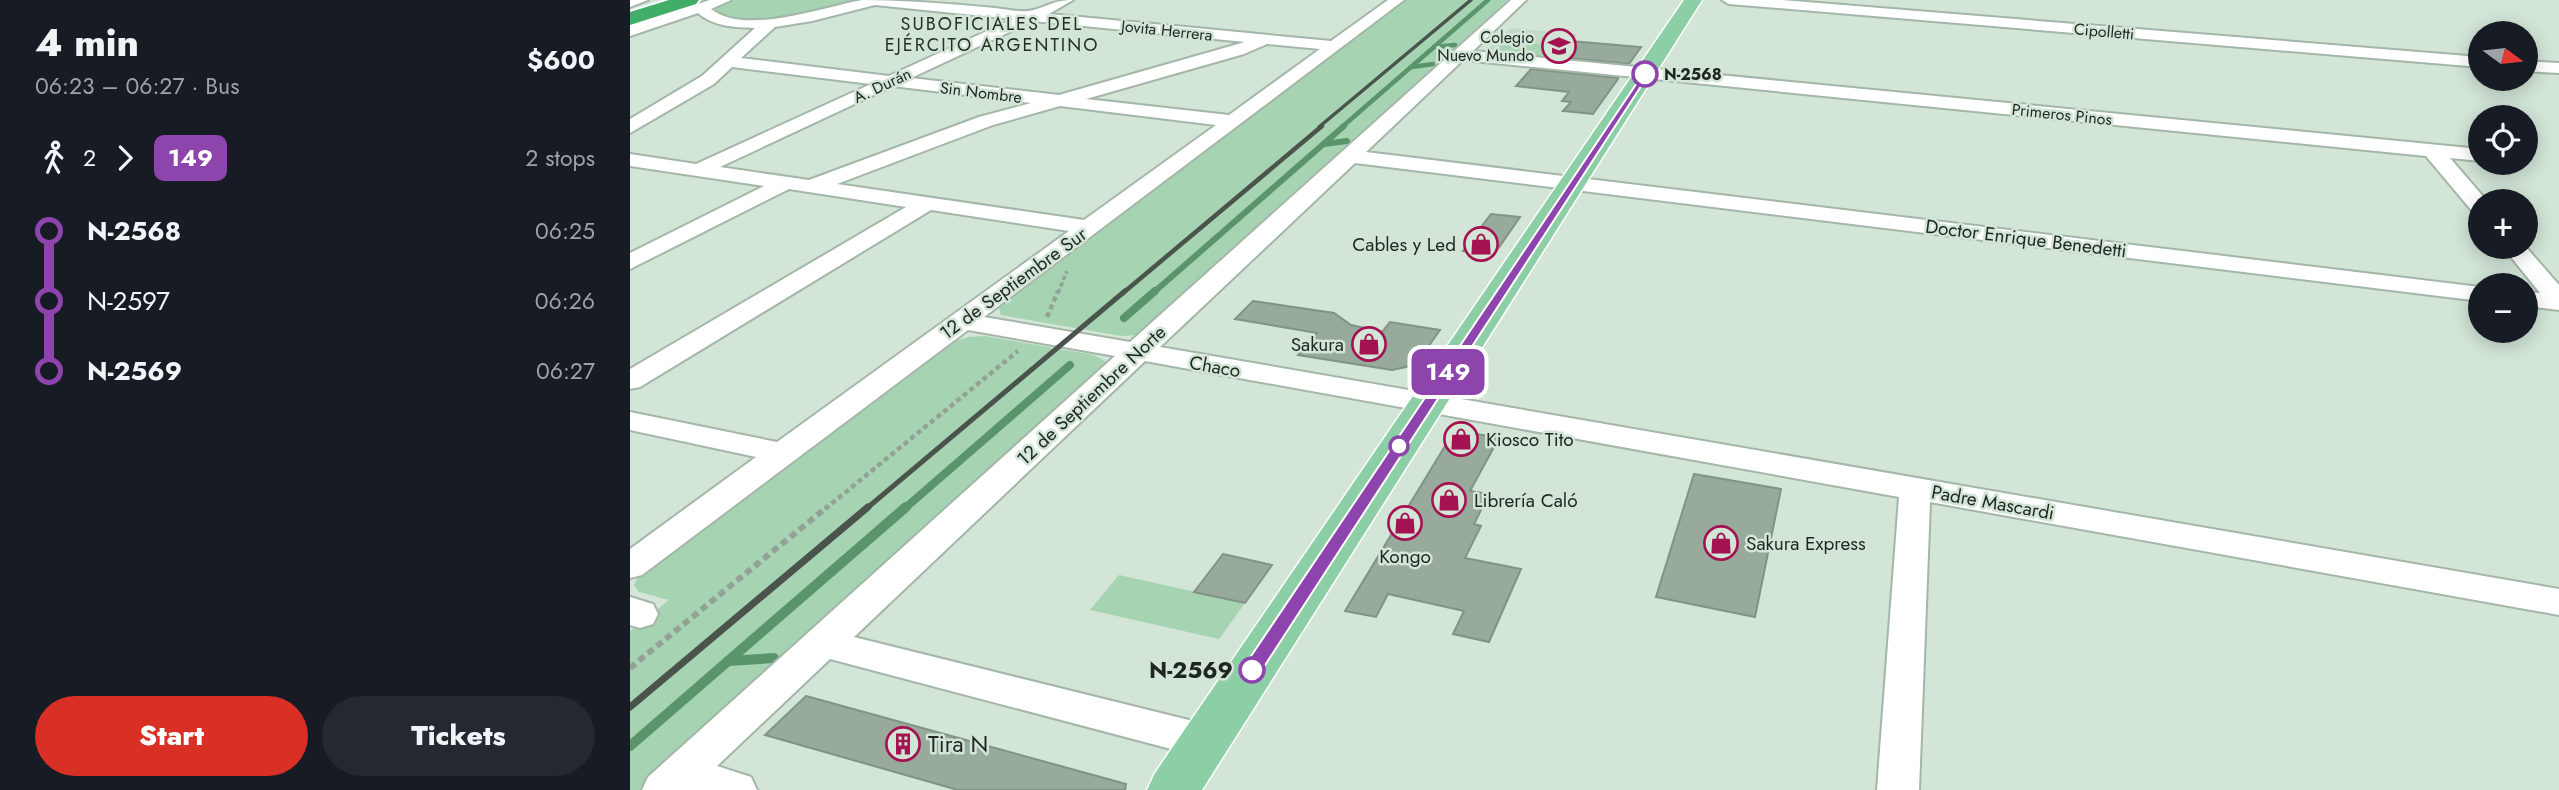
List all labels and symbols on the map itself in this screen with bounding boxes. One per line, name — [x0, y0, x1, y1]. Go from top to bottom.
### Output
district label: SUBOFICIALES DEL EJÉRCITO ARGENTINO — [885, 11, 1099, 58]
street label: Jovita Herrera — [1118, 14, 1214, 47]
street label: Cipolletti — [2073, 17, 2135, 46]
north arrow — [2468, 21, 2538, 91]
place label: Colegio Nuevo Mundo — [1437, 26, 1534, 67]
school or university icon: Colegio Nuevo Mundo — [1540, 27, 1578, 65]
marker: N-2568 — [1632, 61, 1658, 87]
street label: A. Durán — [849, 62, 915, 109]
place label: N-2568 — [1664, 63, 1722, 86]
street label: Sin Nombre — [939, 76, 1023, 109]
street label: Primeros Pinos — [2011, 98, 2113, 131]
street label: Doctor Enrique Benedetti — [1924, 213, 2128, 264]
street label: 12 de Septiembre Sur — [934, 220, 1093, 346]
shop icon: Cables y Led — [1462, 225, 1500, 263]
place label: Cables y Led — [1352, 231, 1456, 258]
street label: 12 de Septiembre Norte — [1011, 319, 1172, 472]
shop icon: Sakura — [1350, 325, 1388, 363]
place label: Sakura — [1291, 331, 1344, 358]
street label: Chaco — [1187, 349, 1243, 384]
line badge: 149 — [1408, 349, 1488, 395]
shop icon: Kiosco Tito — [1442, 420, 1480, 458]
place label: Kiosco Tito — [1486, 426, 1574, 453]
unlabelled marker — [1389, 436, 1409, 456]
street label: Padre Mascardi — [1929, 478, 2056, 527]
shop icon: Librería Caló — [1430, 481, 1468, 519]
place label: Librería Caló — [1474, 487, 1578, 514]
shop icon: Kongo — [1386, 504, 1424, 542]
shop icon: Sakura Express — [1702, 524, 1740, 562]
place label: Sakura Express — [1746, 530, 1866, 557]
place label: Kongo — [1379, 543, 1431, 570]
place label: N-2569 — [1149, 653, 1233, 687]
marker: N-2569 — [1239, 657, 1265, 683]
building icon: Tira N — [884, 725, 922, 763]
place label: Tira N — [928, 727, 988, 761]

